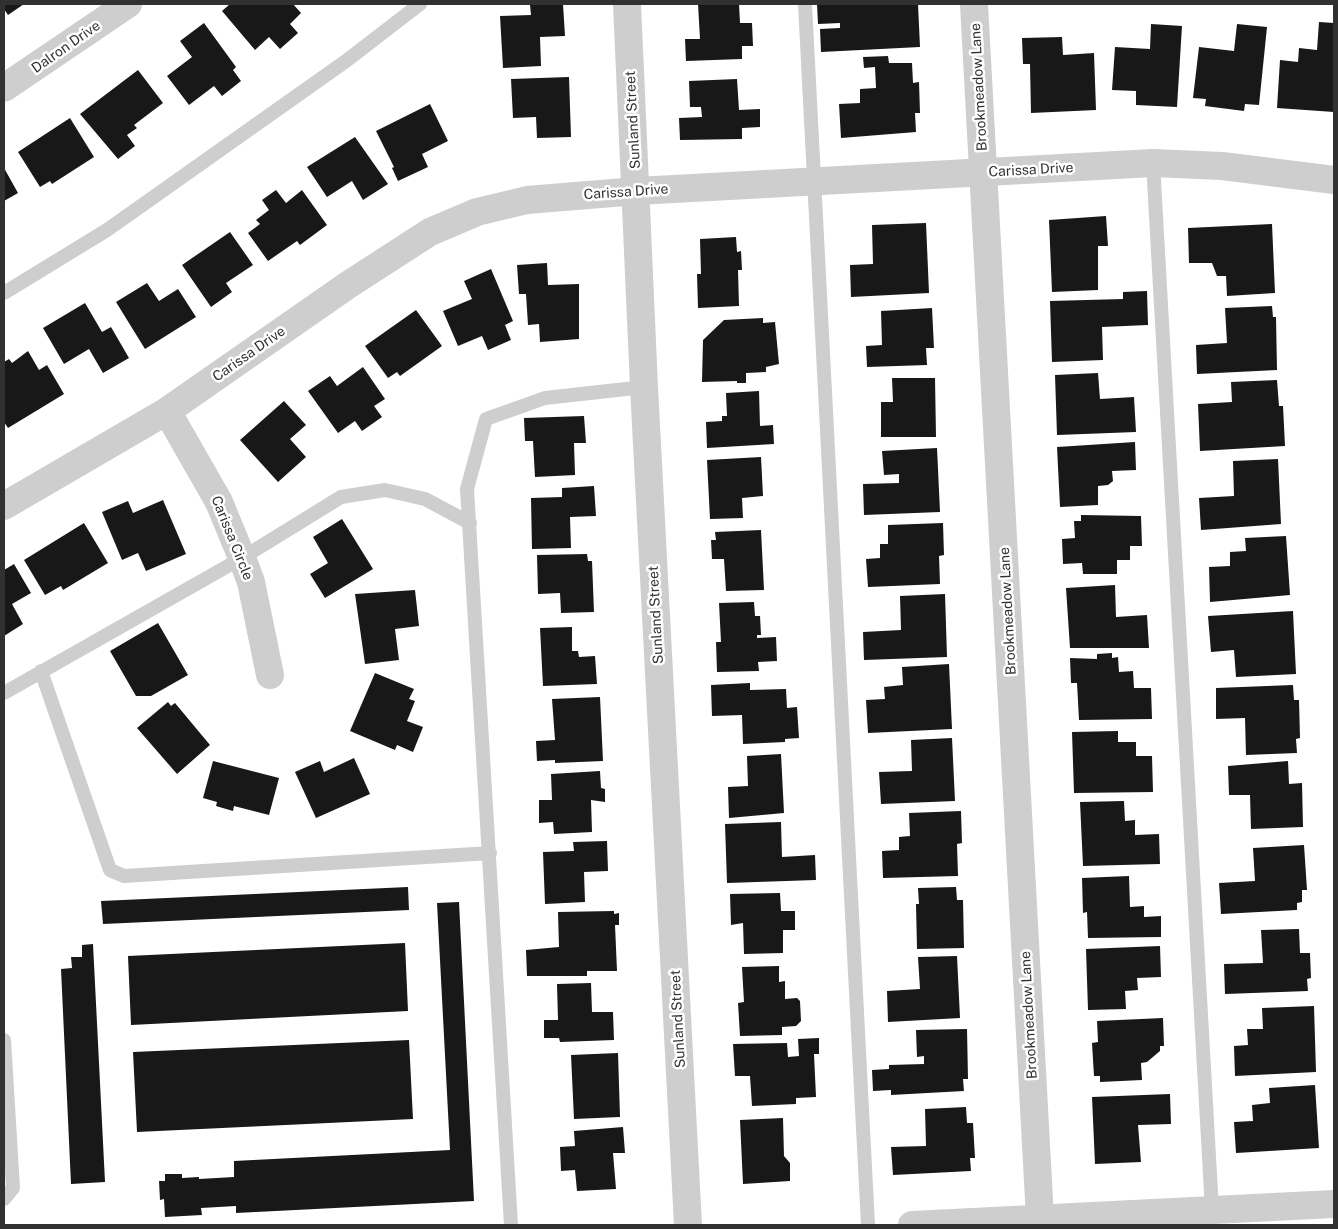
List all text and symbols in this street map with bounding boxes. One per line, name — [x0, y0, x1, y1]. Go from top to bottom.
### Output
street label: Dalron Drive — [28, 17, 104, 77]
street label: Brookmeadow Lane — [967, 23, 991, 151]
street label: Sunland Street — [622, 70, 644, 170]
street label: Carissa Drive — [988, 159, 1074, 181]
street label: Carissa Drive — [583, 181, 669, 203]
street label: Carissa Drive — [209, 323, 289, 385]
street label: Carissa Circle — [207, 493, 257, 583]
street label: Brookmeadow Lane — [996, 547, 1020, 675]
street label: Sunland Street — [645, 565, 667, 665]
street label: Brookmeadow Lane — [1017, 951, 1041, 1079]
street label: Sunland Street — [667, 969, 689, 1069]

